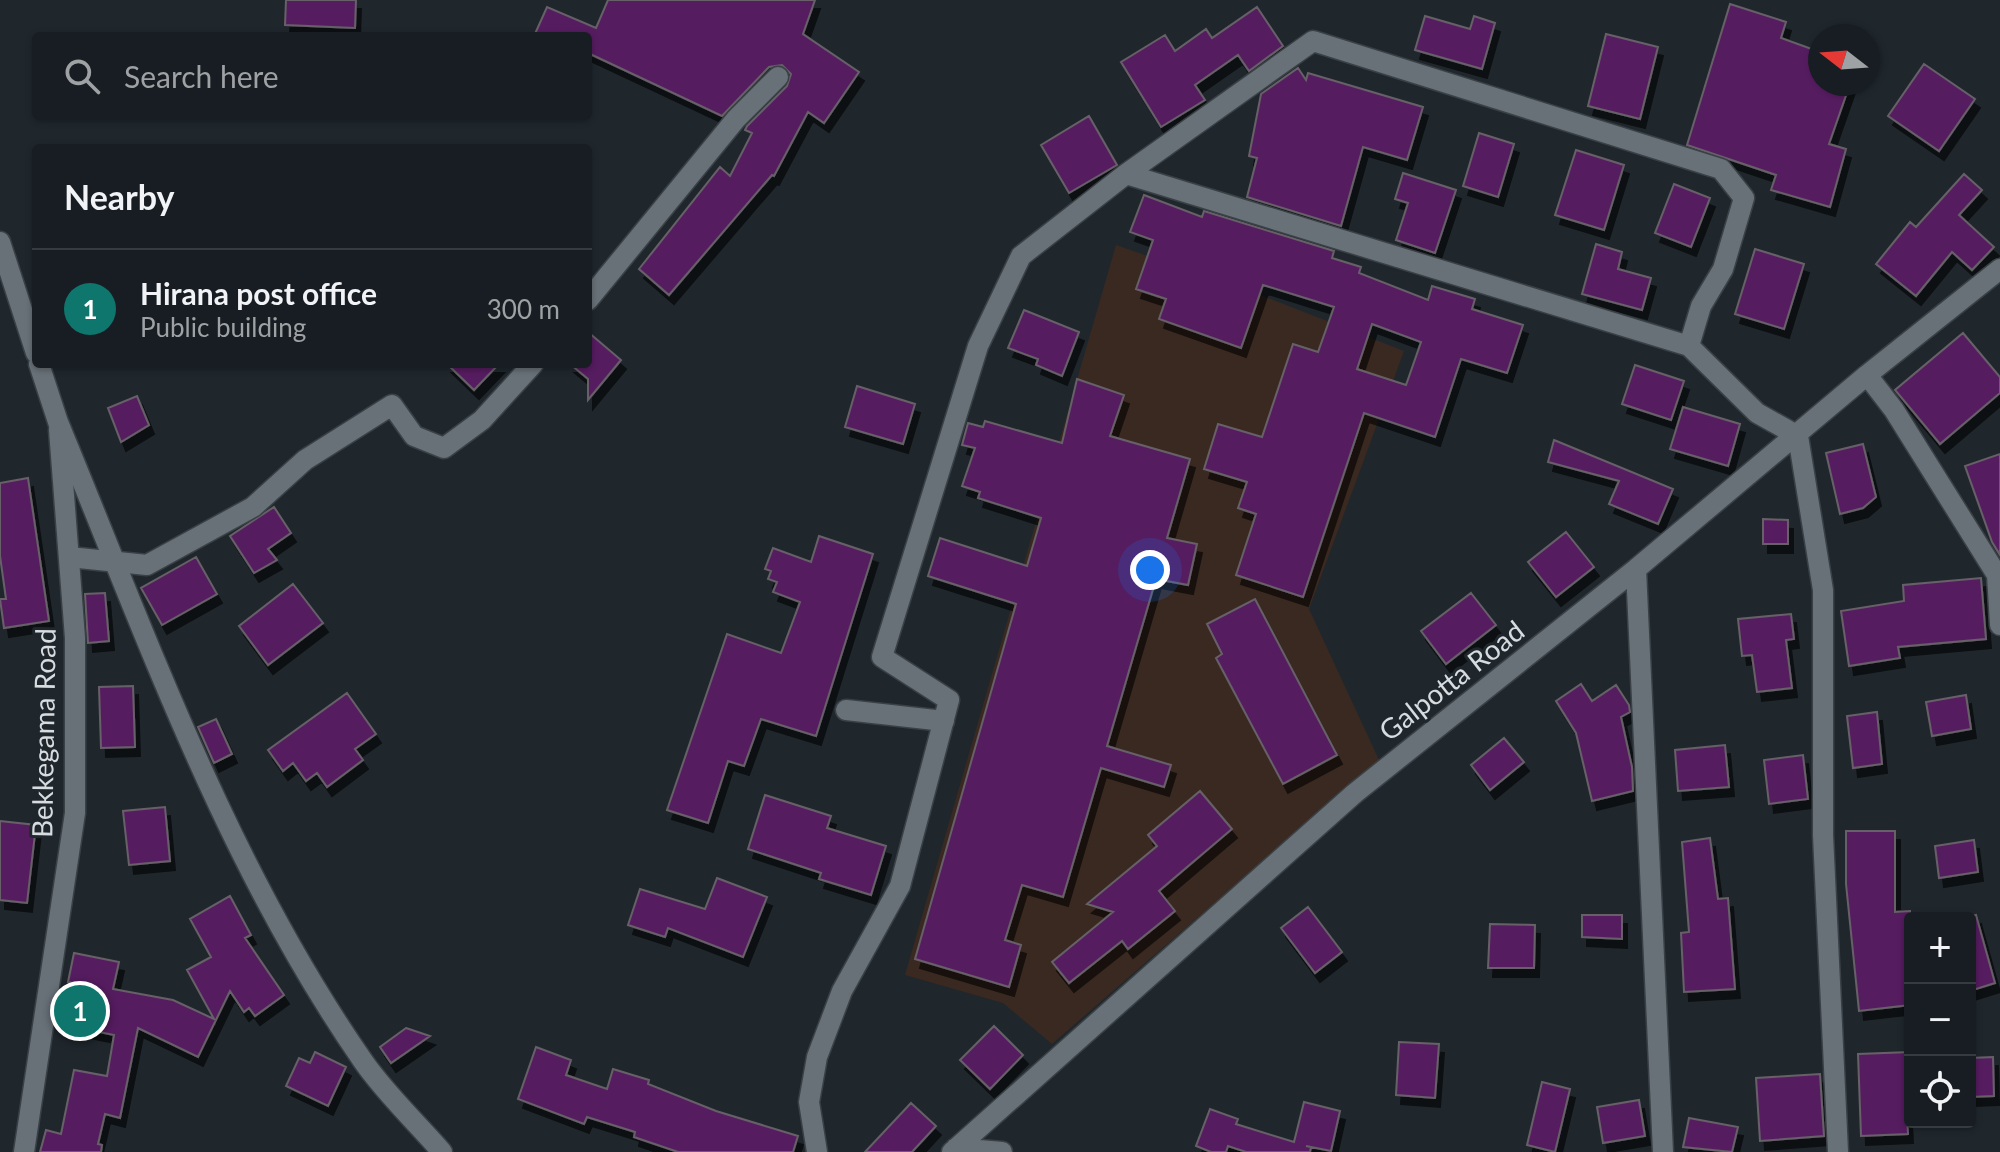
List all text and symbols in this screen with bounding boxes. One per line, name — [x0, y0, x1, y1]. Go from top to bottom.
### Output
north arrow — [1808, 24, 1880, 96]
search box — [32, 32, 592, 120]
icon: search — [60, 54, 104, 98]
text: Search here — [124, 58, 279, 94]
text: Nearby — [64, 176, 175, 217]
text: Hirana post office — [140, 275, 377, 311]
text: 1 — [82, 293, 98, 325]
text: 300 m — [487, 293, 560, 325]
text: Public building — [140, 311, 306, 343]
your location — [1130, 550, 1170, 590]
street label: Galpotta Road — [1372, 613, 1530, 747]
street label: Bekkegama Road — [24, 628, 62, 838]
map controls — [1904, 912, 1976, 1128]
button: + — [1904, 912, 1976, 984]
pin: 1 — [54, 981, 106, 1041]
button: − — [1904, 984, 1976, 1056]
button: locate — [1904, 1056, 1976, 1128]

